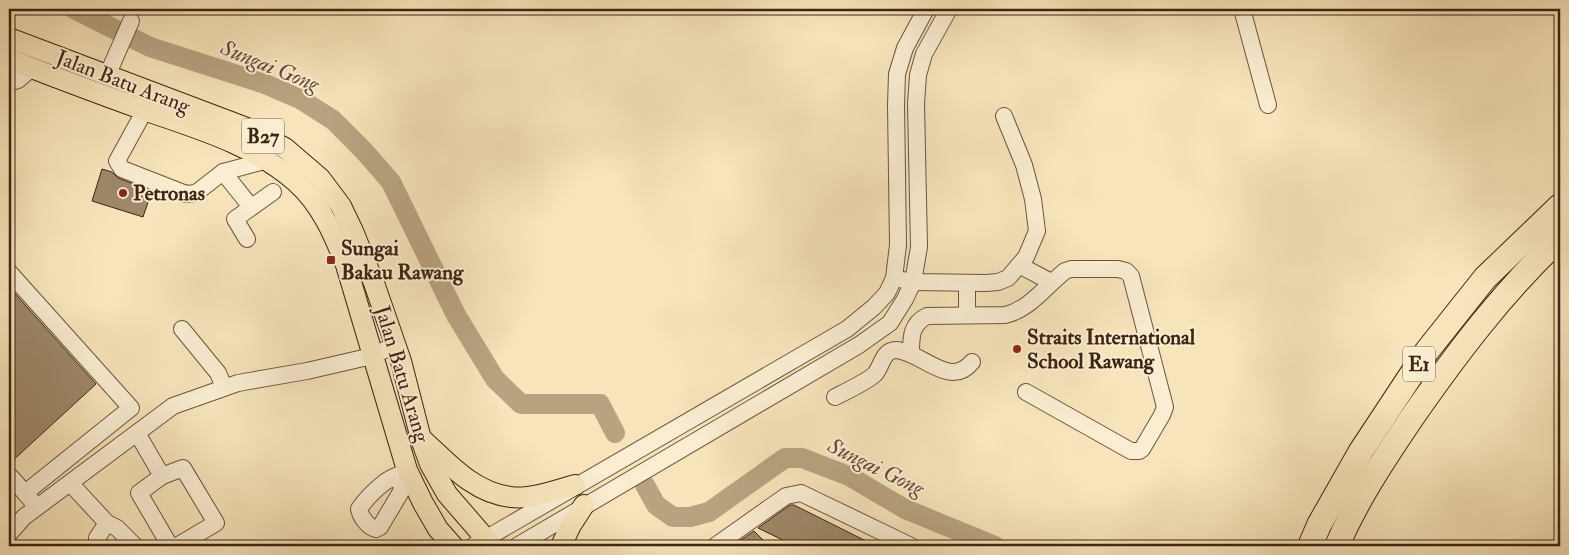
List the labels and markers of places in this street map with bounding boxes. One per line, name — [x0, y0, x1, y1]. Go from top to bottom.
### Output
place label: Petronas — [133, 180, 205, 207]
marker: Petronas — [117, 187, 129, 199]
place label: Sungai Bakau Rawang — [341, 235, 464, 286]
marker: Sungai Bakau Rawang — [325, 254, 337, 266]
place label: Straits International School Rawang — [1027, 324, 1196, 375]
marker: Straits International School Rawang — [1011, 343, 1023, 355]

